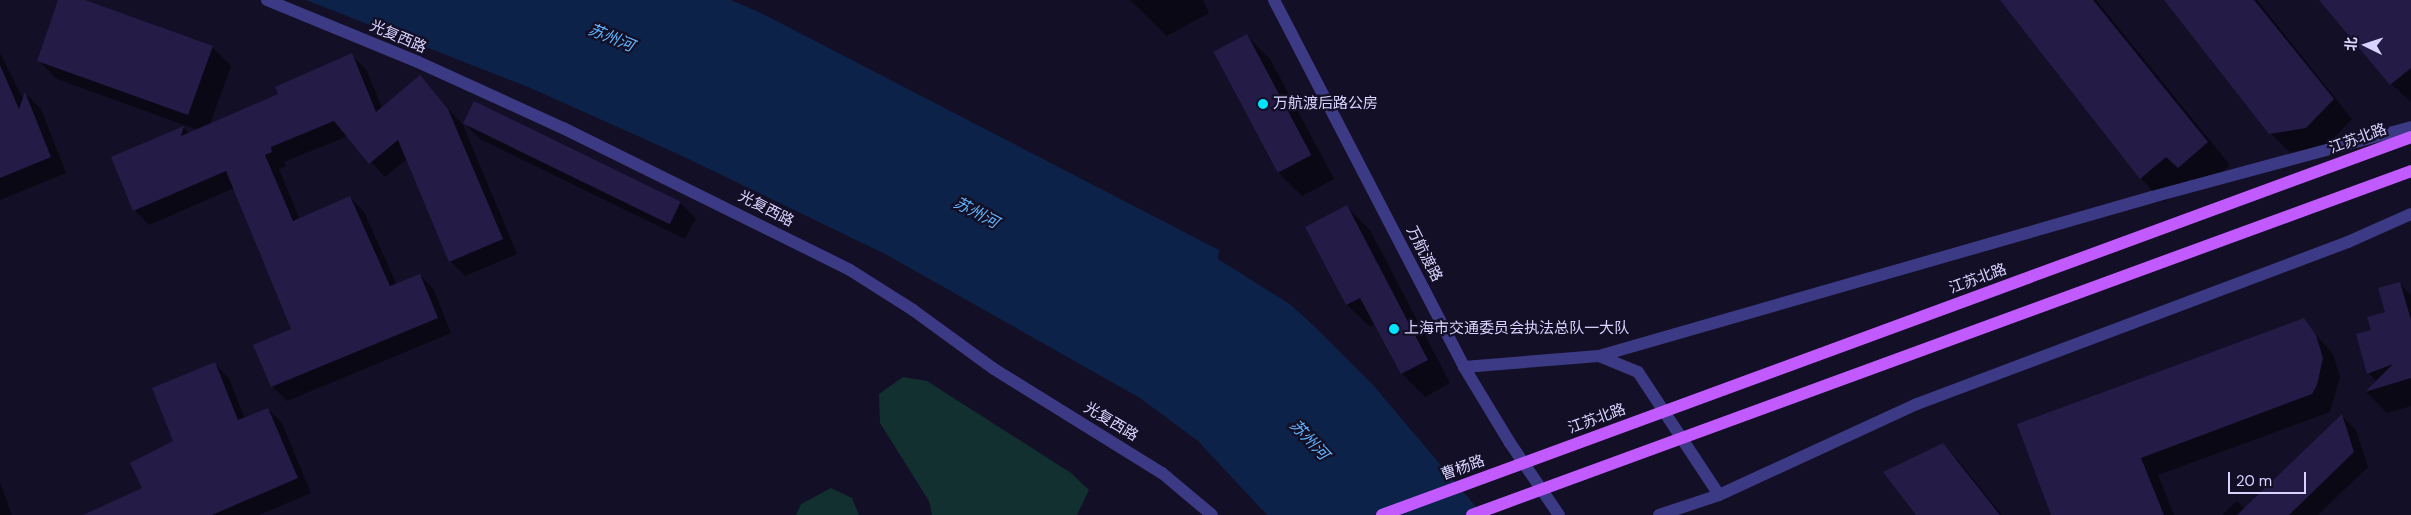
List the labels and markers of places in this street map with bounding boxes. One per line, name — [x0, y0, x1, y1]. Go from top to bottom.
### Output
place label: 万航渡后路公房 — [1273, 95, 1378, 113]
marker: 万航渡后路公房 — [1257, 98, 1269, 110]
place label: 上海市交通委员会执法总队一大队 — [1404, 320, 1629, 338]
marker: 上海市交通委员会执法总队一大队 — [1388, 323, 1400, 335]

